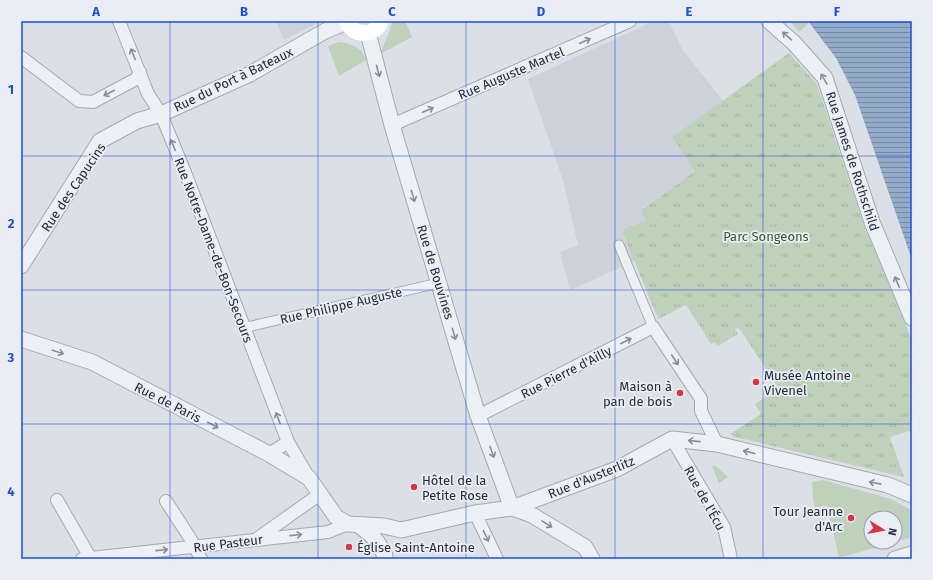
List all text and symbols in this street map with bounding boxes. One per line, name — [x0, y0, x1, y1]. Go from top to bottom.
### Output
text: A — [91, 4, 100, 19]
text: B — [240, 4, 248, 19]
text: C — [388, 4, 396, 19]
text: D — [537, 4, 546, 19]
text: E — [686, 4, 693, 19]
text: F — [834, 4, 841, 19]
one-way arrow — [781, 32, 792, 41]
one-way arrow — [579, 37, 591, 44]
street label: Rue du Port à Bateaux — [171, 44, 296, 115]
street label: Rue Auguste Martel — [456, 44, 567, 103]
one-way arrow — [129, 48, 136, 60]
one-way arrow — [374, 64, 382, 77]
one-way arrow — [820, 73, 828, 85]
text: 1 — [8, 82, 14, 97]
one-way arrow — [103, 90, 115, 97]
street label: Rue James de Rothschild — [823, 90, 882, 233]
one-way arrow — [421, 106, 433, 113]
one-way arrow — [169, 139, 176, 151]
street label: Rue des Capucins — [38, 140, 109, 234]
street label: Rue Notre-Dame-de-Bon-Secours — [171, 156, 256, 345]
one-way arrow — [410, 189, 417, 202]
text: 2 — [8, 216, 15, 231]
street label: Rue de Bouvines — [414, 223, 457, 321]
park label: Parc Songeons — [723, 229, 809, 244]
one-way arrow — [893, 277, 900, 289]
street label: Rue Philippe Auguste — [279, 284, 404, 327]
one-way arrow — [451, 327, 458, 340]
one-way arrow — [620, 337, 632, 345]
street label: Rue Pierre d'Ailly — [518, 343, 615, 402]
one-way arrow — [52, 348, 64, 356]
text: 3 — [7, 350, 15, 365]
one-way arrow — [671, 354, 679, 365]
place label: Musée Antoine Vivenel — [764, 368, 851, 398]
marker: Musée Antoine Vivenel — [751, 377, 761, 387]
street label: Rue de Paris — [132, 379, 204, 426]
place label: Maison à pan de bois — [603, 379, 672, 409]
marker: Maison à pan de bois — [675, 388, 685, 398]
one-way arrow — [274, 413, 282, 425]
one-way arrow — [207, 422, 219, 429]
one-way arrow — [688, 438, 701, 445]
one-way arrow — [489, 446, 497, 458]
one-way arrow — [743, 447, 756, 455]
street label: Rue d'Austerlitz — [546, 453, 637, 502]
street label: Rue de l'Écu — [681, 464, 728, 533]
place label: Hôtel de la Petite Rose — [422, 473, 488, 503]
one-way arrow — [869, 478, 882, 486]
marker: Hôtel de la Petite Rose — [409, 482, 419, 492]
text: 4 — [7, 484, 15, 499]
place label: Tour Jeanne d'Arc — [773, 504, 843, 534]
north arrow — [863, 510, 903, 550]
marker: Tour Jeanne d'Arc — [846, 513, 856, 523]
one-way arrow — [541, 521, 553, 529]
text: N — [885, 527, 899, 537]
one-way arrow — [483, 530, 490, 542]
one-way arrow — [289, 531, 302, 539]
street label: Rue Pasteur — [192, 532, 264, 555]
place label: Église Saint-Antoine — [357, 540, 475, 555]
marker: Église Saint-Antoine — [344, 542, 354, 552]
one-way arrow — [155, 546, 168, 554]

